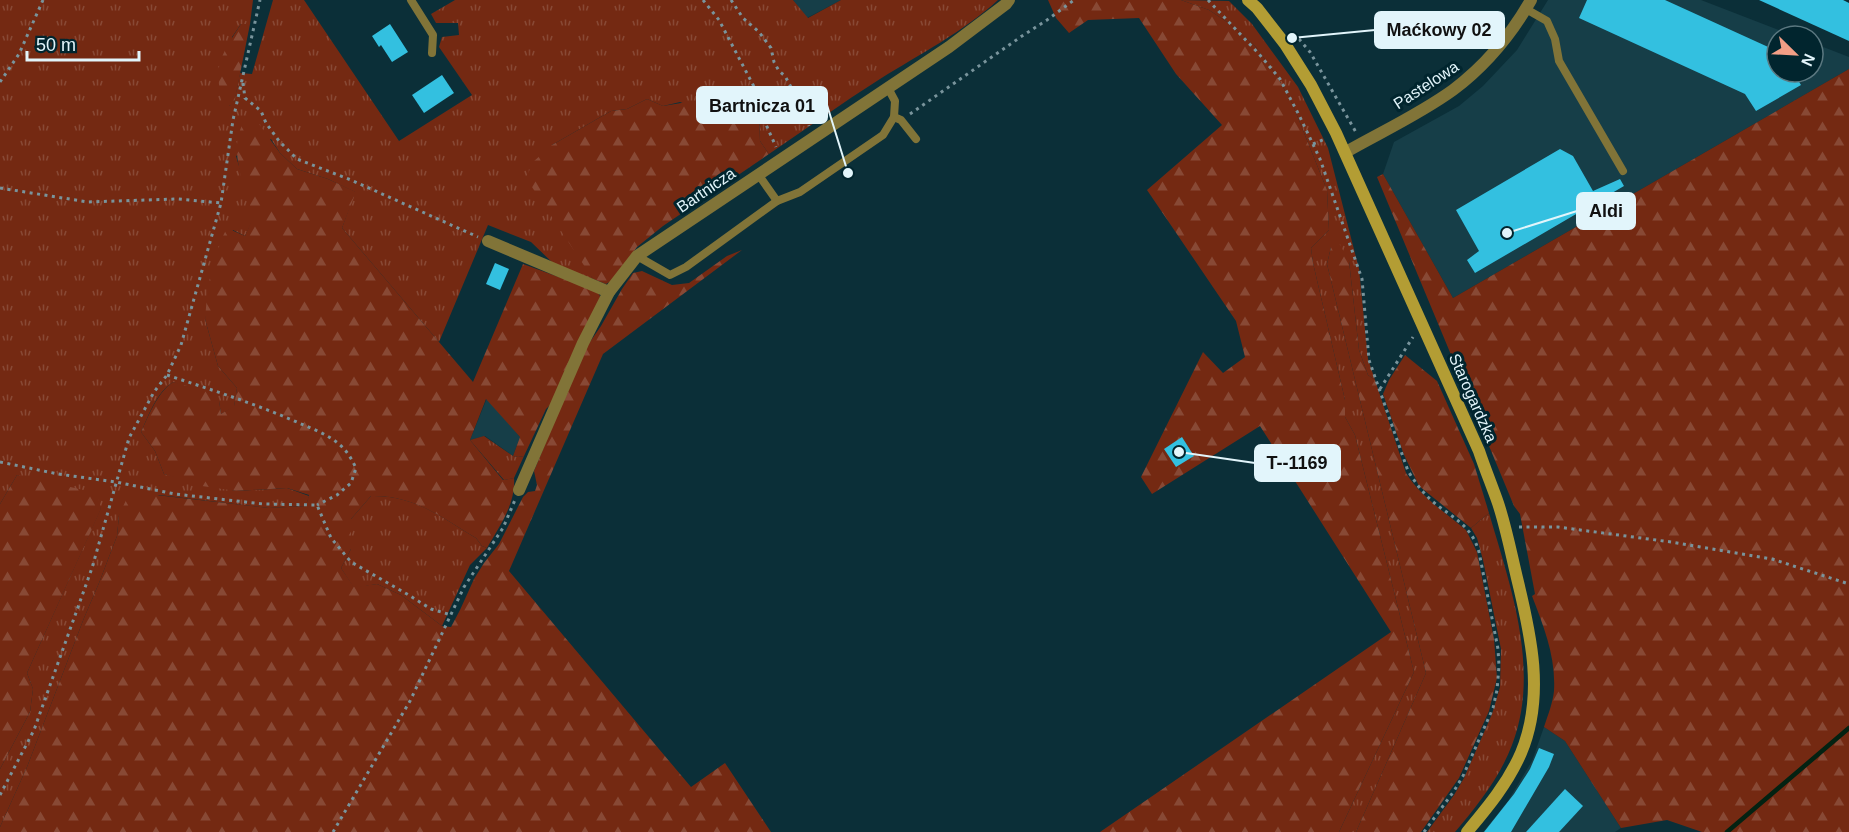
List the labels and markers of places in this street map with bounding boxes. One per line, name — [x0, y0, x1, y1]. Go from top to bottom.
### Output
callout: Maćkowy 02 — [1375, 12, 1504, 48]
callout: Bartnicza 01 — [697, 87, 827, 123]
callout: Aldi — [1577, 193, 1635, 229]
callout: T--1169 — [1255, 445, 1340, 481]

